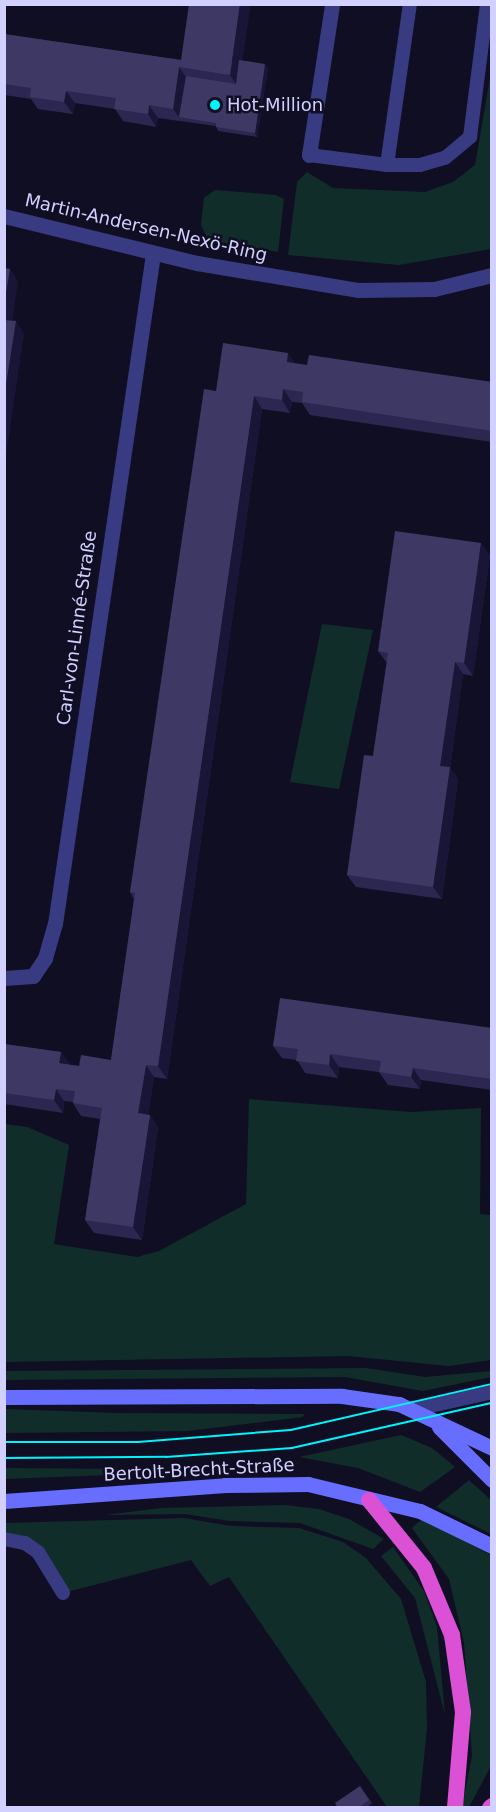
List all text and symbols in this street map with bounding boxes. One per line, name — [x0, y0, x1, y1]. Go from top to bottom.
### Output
place label: Hot-Million — [227, 94, 323, 116]
marker: Hot-Million — [208, 98, 222, 112]
street label: Martin-Andersen-Nexö-Ring — [23, 190, 269, 266]
street label: Carl-von-Linné-Straße — [53, 529, 101, 727]
street label: Bertolt-Brecht-Straße — [103, 1454, 295, 1486]

